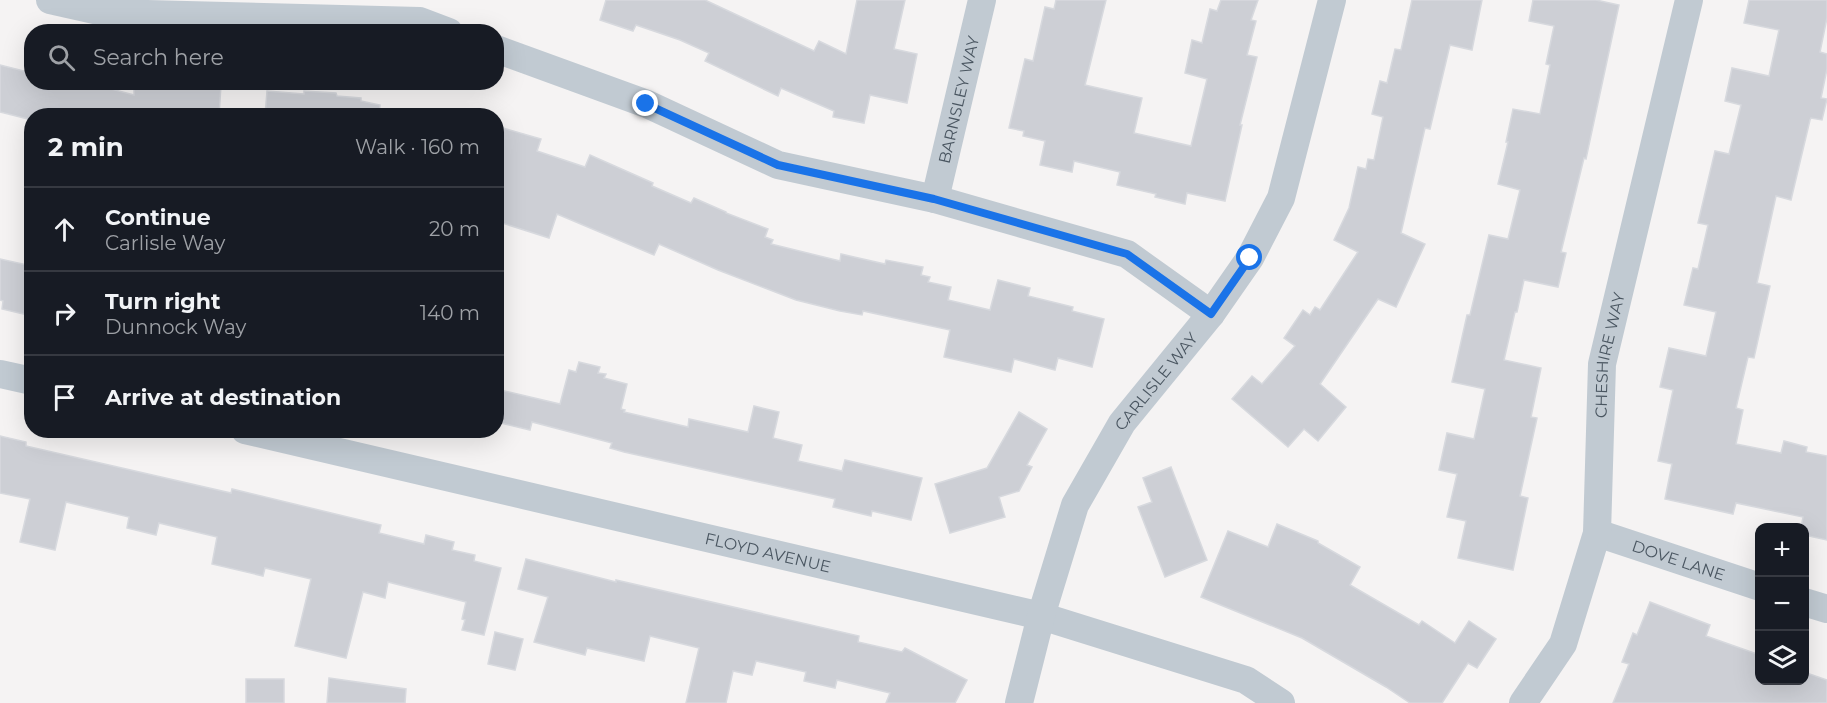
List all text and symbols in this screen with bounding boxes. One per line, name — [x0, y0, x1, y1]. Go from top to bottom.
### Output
search box — [24, 24, 504, 90]
street label: BARNSLEY WAY — [934, 33, 983, 165]
icon: search — [45, 41, 78, 74]
text: Search here — [93, 44, 224, 71]
route end — [632, 90, 658, 116]
text: 2 min — [48, 131, 124, 163]
text: Walk · 160 m — [355, 135, 480, 159]
text: Continue — [105, 204, 211, 231]
icon: ahead — [48, 213, 81, 246]
text: 20 m — [429, 217, 480, 241]
text: Carlisle Way — [105, 231, 225, 255]
route start — [1236, 244, 1262, 270]
text: Turn right — [105, 288, 220, 315]
street label: CHESHIRE WAY — [1591, 290, 1628, 418]
icon: right — [48, 297, 81, 330]
text: 140 m — [420, 301, 480, 325]
text: Dunnock Way — [105, 315, 246, 339]
street label: CARLISLE WAY — [1110, 328, 1202, 434]
icon: arrive — [48, 381, 81, 414]
text: Arrive at destination — [105, 384, 341, 411]
map controls — [1755, 523, 1809, 685]
button: + — [1755, 523, 1809, 577]
street label: FLOYD AVENUE — [703, 528, 833, 576]
street label: DOVE LANE — [1630, 536, 1728, 584]
button: − — [1755, 577, 1809, 631]
button: layers — [1755, 631, 1809, 685]

